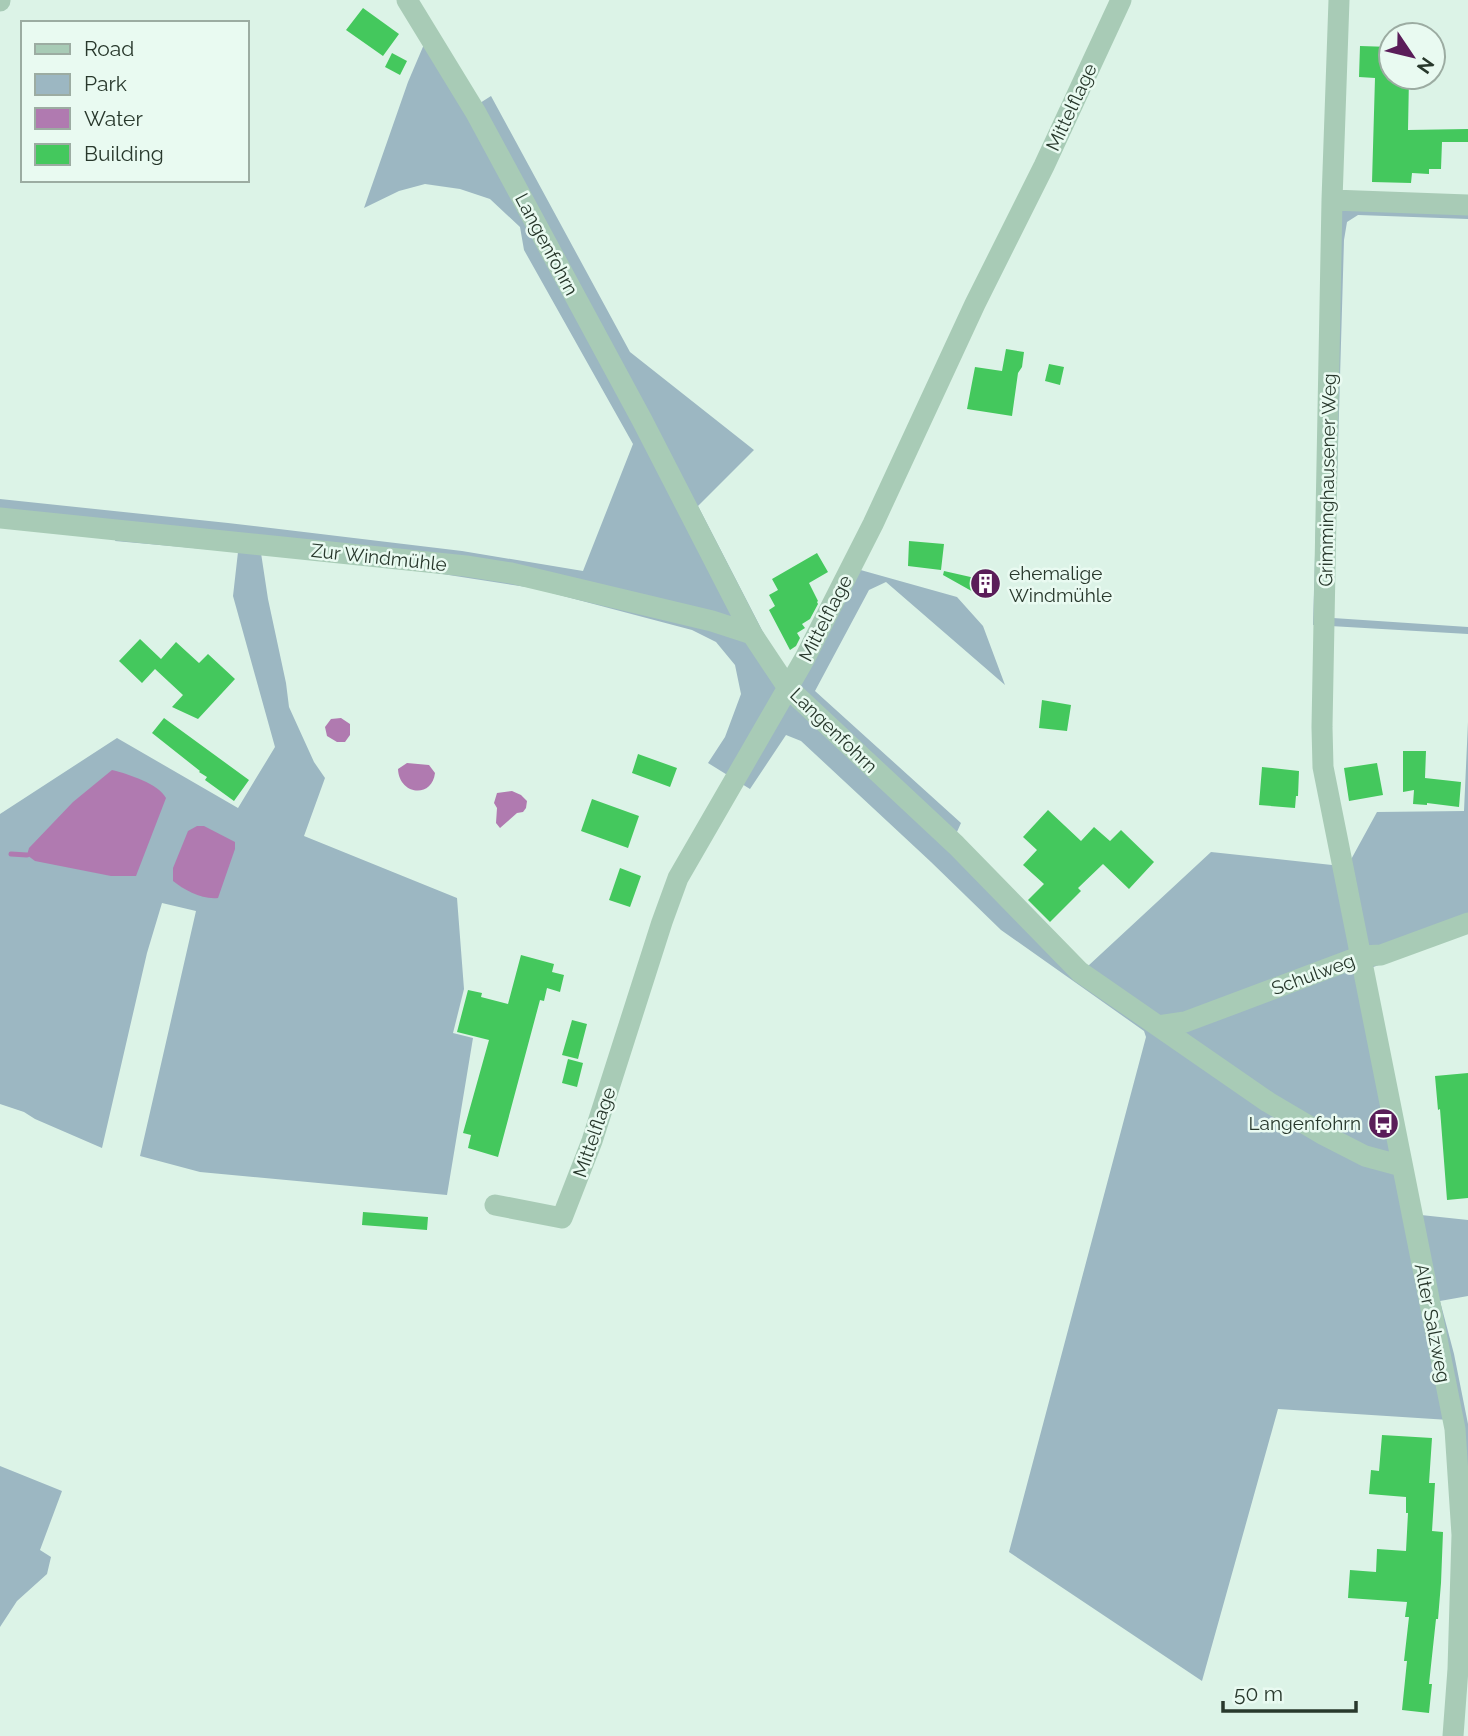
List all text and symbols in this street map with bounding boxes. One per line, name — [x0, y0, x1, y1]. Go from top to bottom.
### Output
legend — [21, 21, 248, 182]
north arrow — [1377, 21, 1447, 91]
text: Road — [84, 36, 134, 61]
text: N — [1413, 54, 1439, 78]
street label: Mittelflage — [1041, 60, 1101, 154]
text: Park — [84, 71, 127, 96]
text: Water — [84, 106, 143, 131]
text: Building — [84, 141, 164, 166]
street label: Langenfohrn — [511, 189, 583, 299]
street label: Grimminghausener Weg — [1314, 373, 1340, 587]
street label: Zur Windmühle — [310, 539, 448, 575]
place label: ehemalige Windmühle — [1009, 562, 1112, 606]
building icon: ehemalige Windmühle — [969, 567, 1003, 601]
street label: Mittelflage — [794, 571, 856, 665]
street label: Langenfohrn — [786, 683, 882, 777]
street label: Schulweg — [1268, 949, 1358, 999]
street label: Mittelflage — [568, 1084, 620, 1180]
bus stop icon: Langenfohrn — [1367, 1106, 1401, 1140]
place label: Langenfohrn — [1249, 1112, 1361, 1134]
street label: Alter Salzweg — [1411, 1262, 1455, 1384]
scale bar — [1223, 1670, 1356, 1714]
text: 50 m — [1234, 1681, 1283, 1706]

